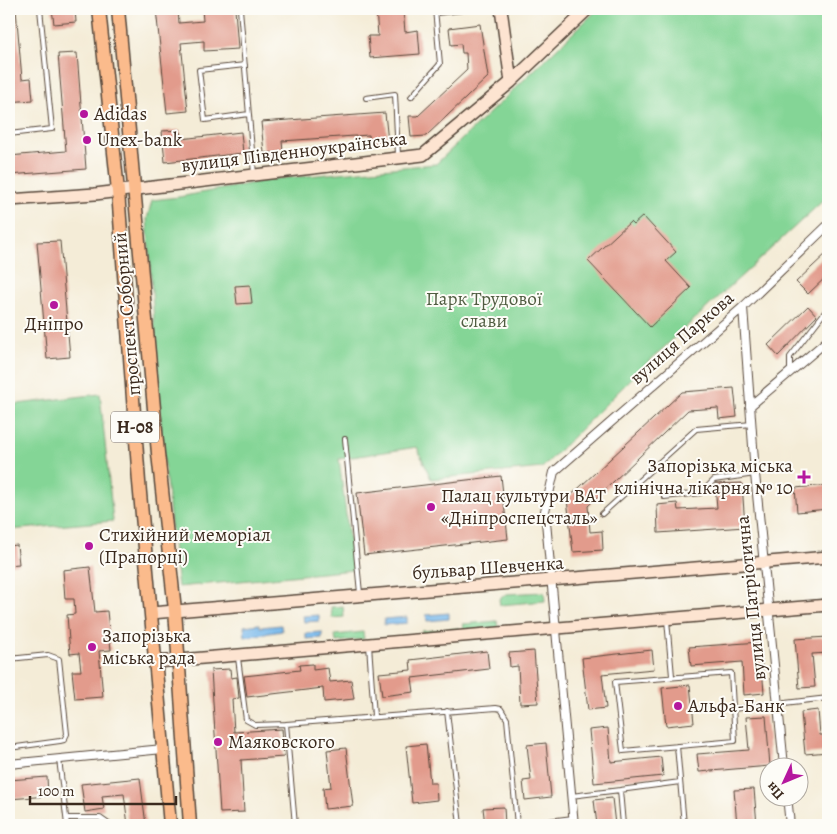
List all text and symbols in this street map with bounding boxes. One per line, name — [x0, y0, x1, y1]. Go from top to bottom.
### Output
place label: Adidas — [93, 101, 147, 127]
marker: Adidas — [78, 108, 90, 120]
street label: вулиця Південноукраїнська — [180, 125, 409, 179]
place label: Unex-bank — [97, 127, 183, 153]
marker: Unex-bank — [81, 134, 93, 146]
street label: проспект Соборний — [107, 231, 147, 397]
street label: вулиця Паркова — [624, 285, 740, 391]
park label: Парк Трудової слави — [426, 286, 543, 334]
marker: Дніпро — [48, 299, 60, 311]
place label: Дніпро — [25, 311, 83, 337]
road number: Н-08 — [111, 412, 159, 442]
place label: Запорізька міська клінічна лікарня № 10 — [614, 453, 793, 501]
marker: Запорізька міська клінічна лікарня № 10 — [797, 470, 811, 484]
place label: Палац культури ВАТ «Дніпроспецсталь» — [441, 483, 607, 531]
marker: Палац культури ВАТ «Дніпроспецсталь» — [425, 501, 437, 513]
street label: вулиця Патріотична — [729, 514, 773, 682]
place label: Стихійний меморіал (Прапорці) — [99, 522, 271, 570]
marker: Стихійний меморіал (Прапорці) — [83, 540, 95, 552]
street label: бульвар Шевченка — [411, 550, 565, 586]
place label: Запорізька міська рада — [102, 623, 196, 671]
marker: Запорізька міська рада — [86, 641, 98, 653]
place label: Альфа-Банк — [687, 693, 785, 719]
marker: Альфа-Банк — [672, 700, 684, 712]
place label: Маяковского — [228, 729, 335, 755]
marker: Маяковского — [212, 736, 224, 748]
north arrow — [760, 756, 810, 806]
scale bar — [30, 774, 176, 806]
text: Пн — [762, 777, 788, 804]
text: 100 m — [38, 781, 75, 801]

